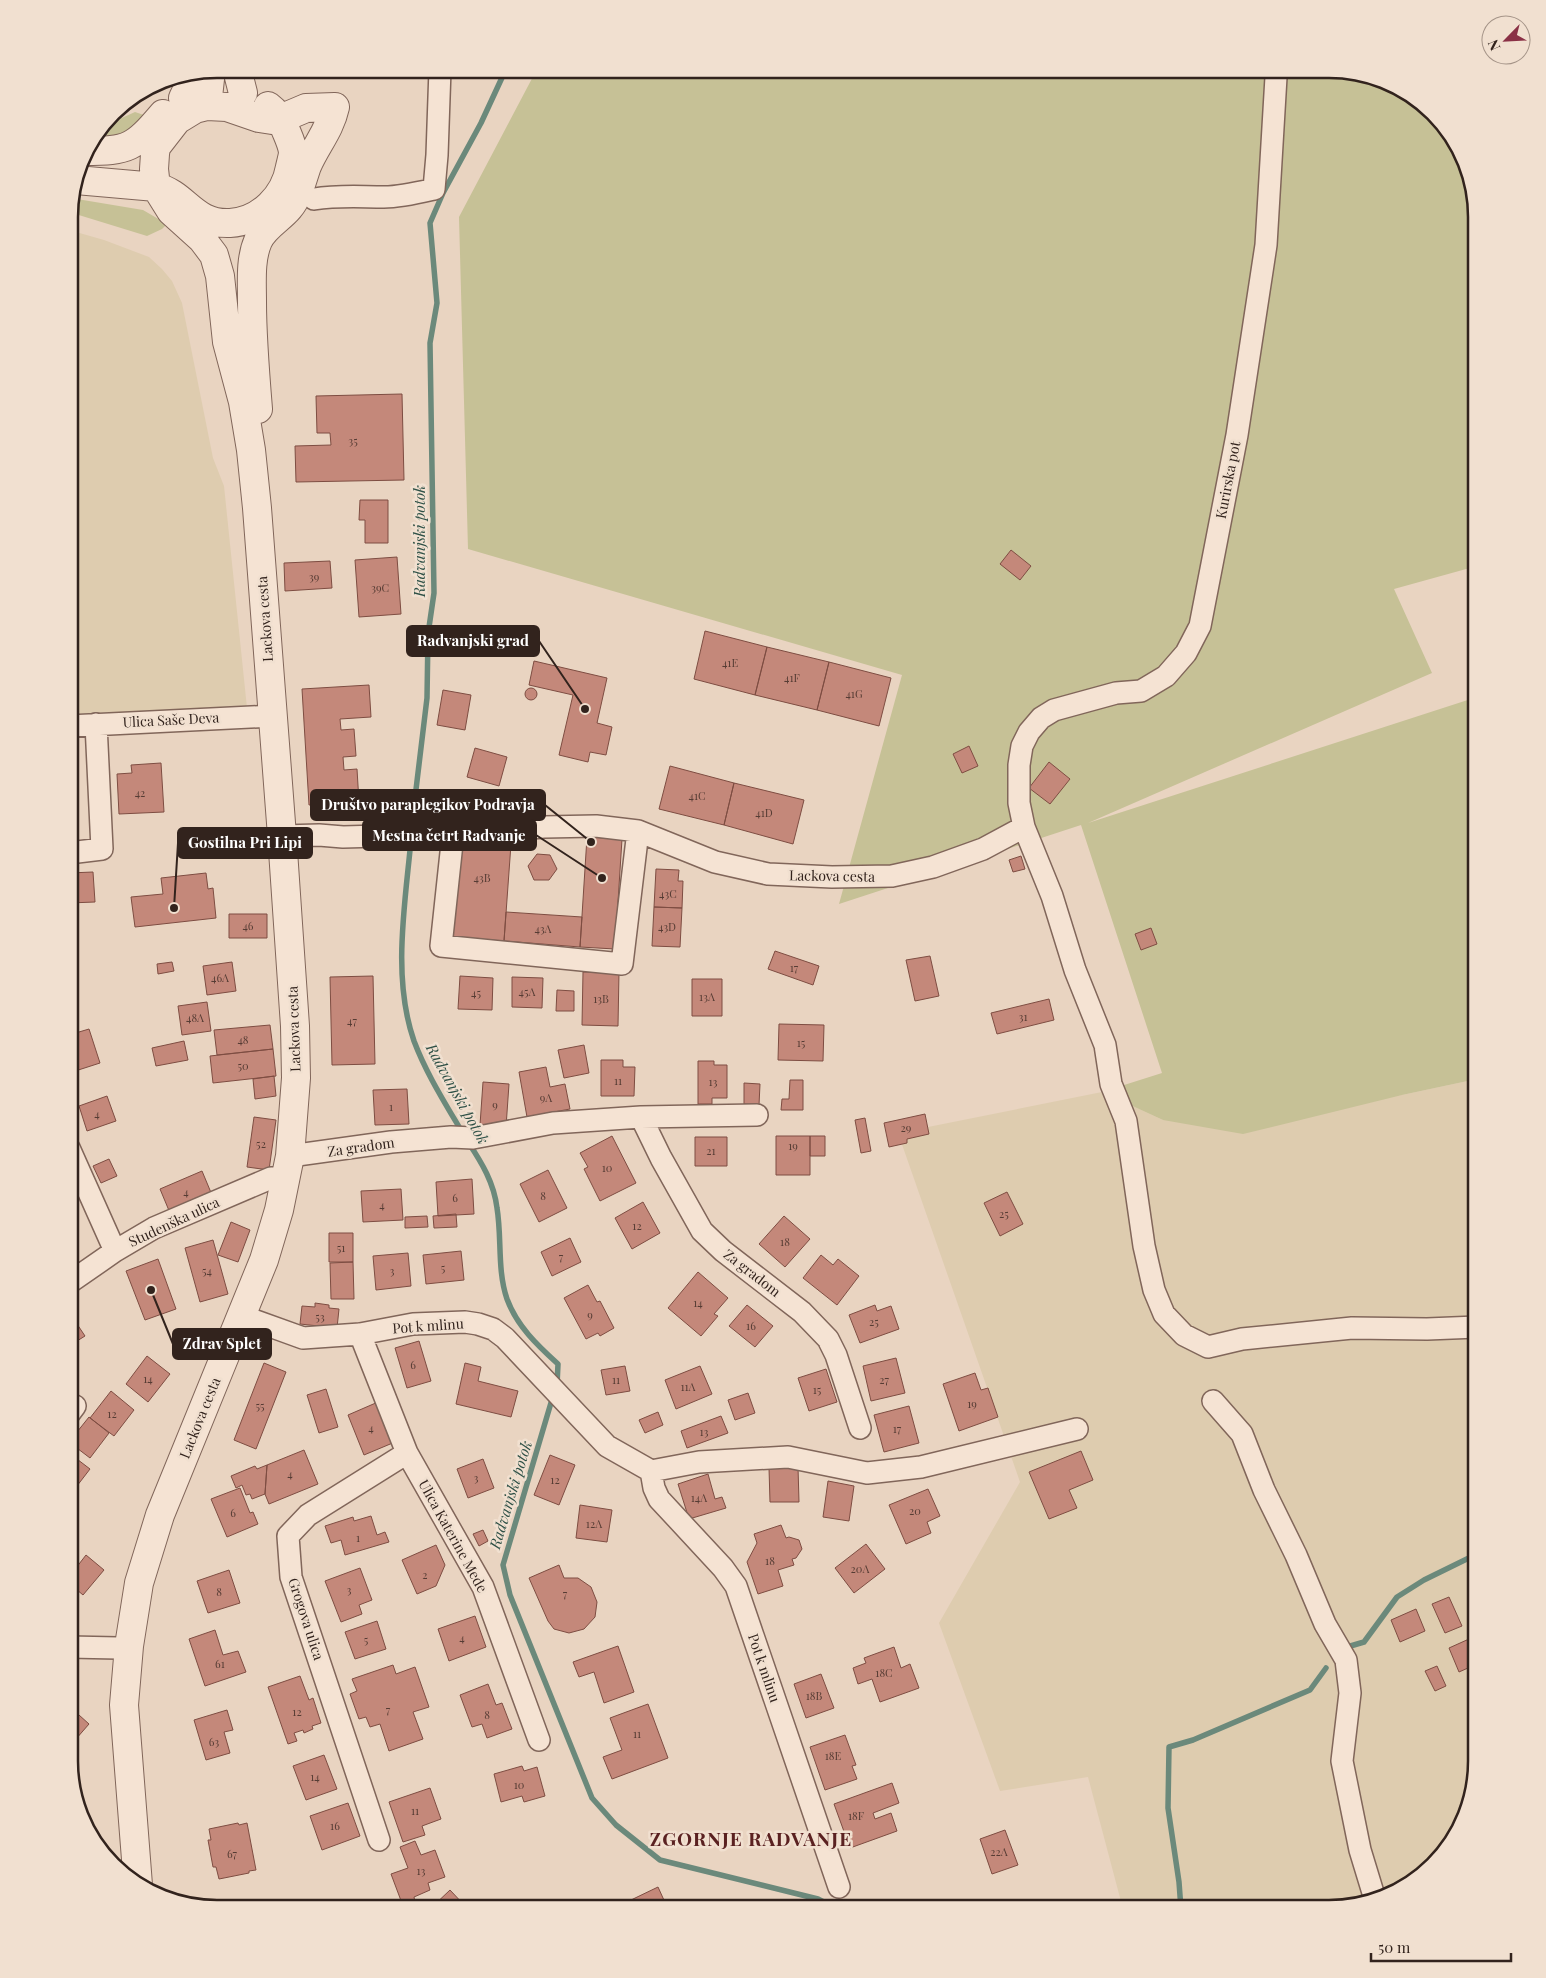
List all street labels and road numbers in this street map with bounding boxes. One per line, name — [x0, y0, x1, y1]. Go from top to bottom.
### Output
street label: Kurirska pot — [1211, 438, 1245, 520]
street label: Lackova cesta — [252, 575, 277, 663]
street label: Ulica Saše Deva — [122, 707, 220, 732]
street label: Lackova cesta — [789, 865, 875, 886]
street label: Lackova cesta — [283, 986, 304, 1072]
street label: Za gradom — [326, 1132, 396, 1161]
street label: Studenška ulica — [125, 1192, 222, 1251]
street label: Za gradom — [720, 1244, 785, 1301]
street label: Pot k mlinu — [392, 1314, 464, 1337]
street label: Lackova cesta — [175, 1374, 224, 1461]
street label: Ulica Katerine Mede — [415, 1476, 492, 1596]
street label: Grogova ulica — [284, 1575, 329, 1662]
street label: Pot k mlinu — [744, 1631, 785, 1705]

